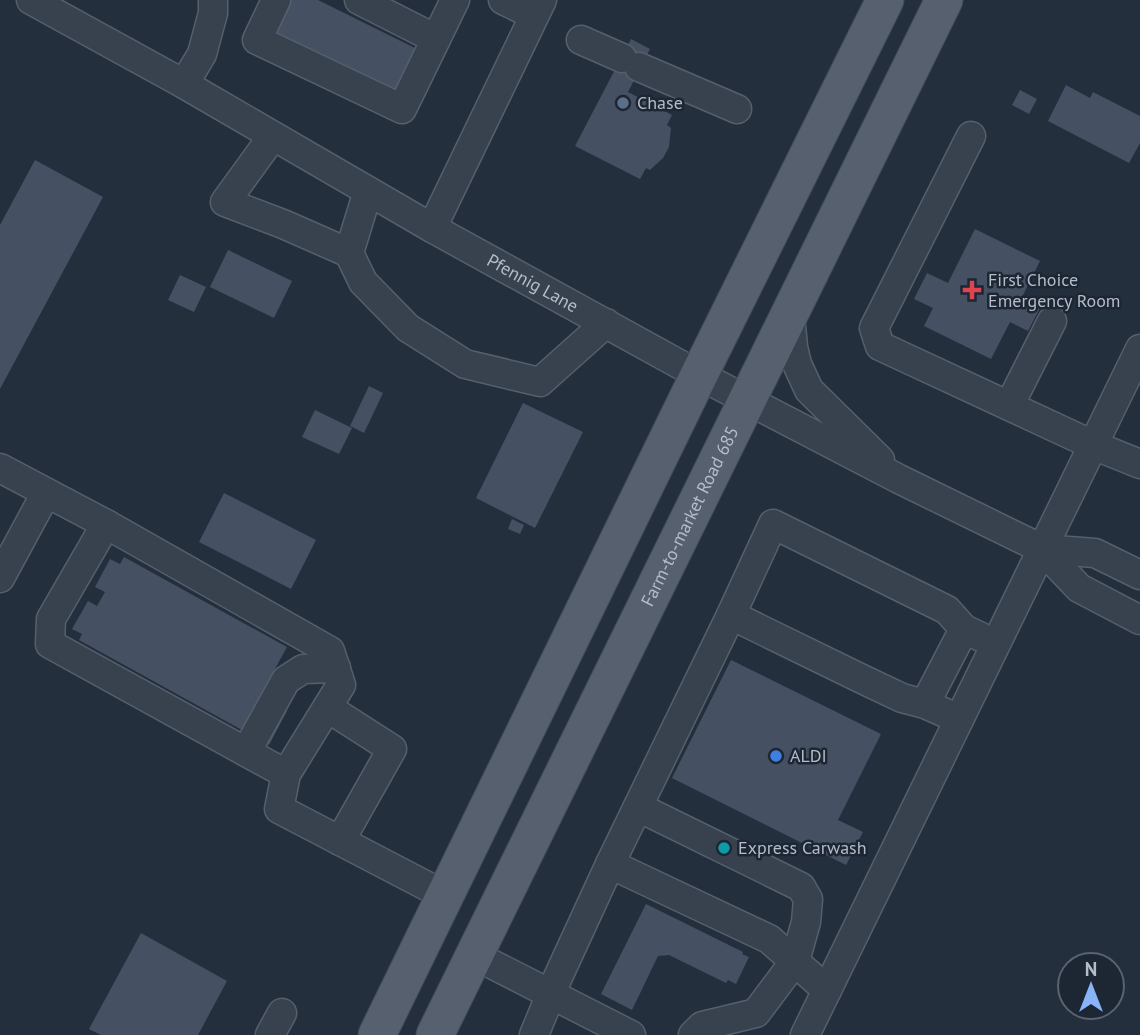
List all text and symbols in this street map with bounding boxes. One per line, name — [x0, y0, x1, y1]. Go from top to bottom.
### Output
place label: Chase — [637, 91, 683, 114]
marker: Chase — [615, 95, 631, 111]
street label: Pfennig Lane — [483, 249, 582, 317]
place label: First Choice Emergency Room — [988, 268, 1120, 312]
marker: First Choice Emergency Room — [962, 280, 982, 300]
street label: Farm-to-market Road 685 — [636, 422, 744, 610]
place label: ALDI — [790, 744, 827, 767]
marker: ALDI — [768, 748, 784, 764]
place label: Express Carwash — [738, 836, 866, 859]
marker: Express Carwash — [716, 840, 732, 856]
north arrow — [1056, 951, 1126, 1021]
text: N — [1085, 957, 1097, 981]

